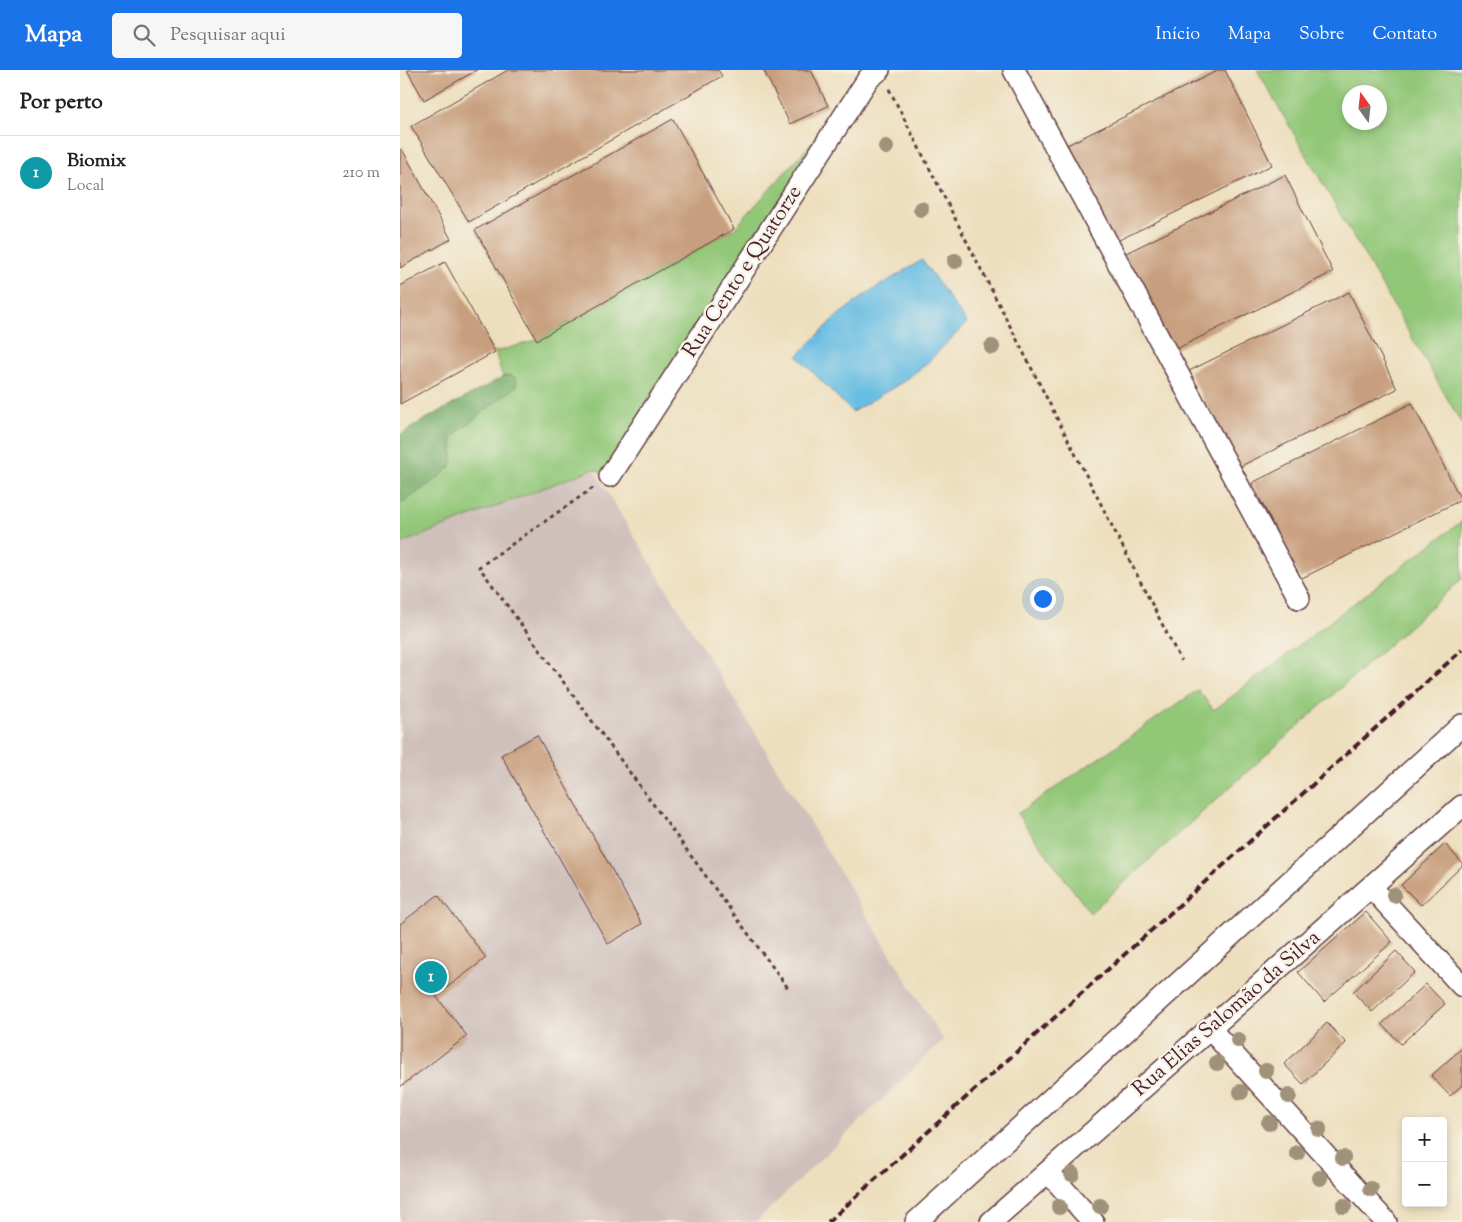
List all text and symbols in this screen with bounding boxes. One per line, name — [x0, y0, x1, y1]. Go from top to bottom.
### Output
search box — [112, 13, 462, 58]
text: Mapa — [25, 18, 82, 52]
icon: search — [130, 21, 158, 49]
text: Pesquisar aqui — [170, 22, 286, 49]
text: Início — [1155, 22, 1200, 48]
text: Mapa — [1228, 22, 1271, 48]
text: Sobre — [1299, 22, 1344, 48]
text: Contato — [1372, 22, 1437, 48]
north arrow — [1342, 85, 1387, 130]
text: Por perto — [20, 88, 103, 118]
text: Biomix — [67, 148, 126, 175]
text: 1 — [33, 162, 39, 185]
text: 210 m — [342, 162, 380, 185]
text: Local — [67, 175, 104, 198]
street label: Rua Cento e Quatorze — [676, 180, 810, 364]
your location — [1030, 586, 1056, 612]
street label: Rua Elias Salomão da Silva — [1126, 924, 1328, 1104]
pin: 1 — [415, 958, 447, 996]
map controls — [1402, 1117, 1447, 1207]
button: + — [1402, 1117, 1447, 1162]
button: − — [1402, 1162, 1447, 1207]

